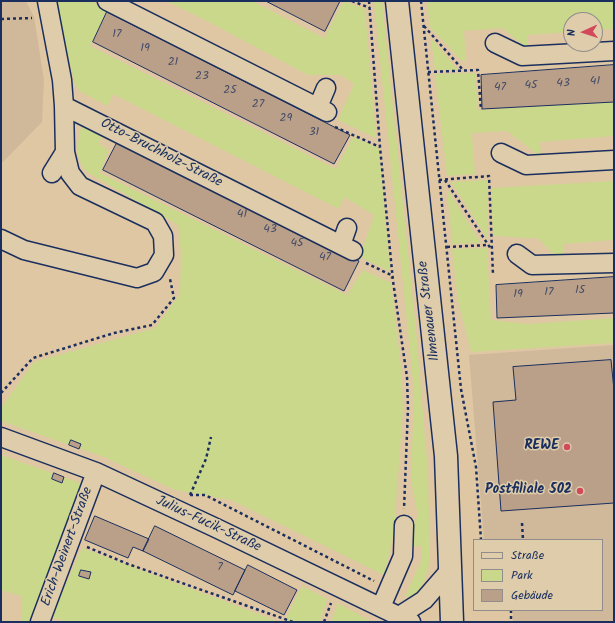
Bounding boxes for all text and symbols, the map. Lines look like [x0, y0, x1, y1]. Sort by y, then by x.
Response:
north arrow [563, 12, 603, 52]
house number: 17 [112, 28, 122, 42]
text: N [563, 29, 581, 37]
house number: 19 [140, 42, 150, 56]
house number: 21 [168, 56, 178, 70]
house number: 23 [195, 70, 209, 84]
house number: 41 [590, 75, 600, 89]
house number: 43 [556, 77, 570, 91]
house number: 45 [524, 79, 538, 93]
house number: 47 [494, 81, 506, 95]
house number: 25 [223, 84, 237, 98]
house number: 27 [252, 98, 264, 112]
house number: 29 [280, 112, 292, 126]
street label: Otto-Bruchholz-Straße [97, 116, 225, 192]
house number: 31 [309, 126, 319, 140]
house number: 41 [237, 208, 247, 222]
house number: 43 [263, 223, 277, 237]
house number: 45 [290, 237, 304, 251]
house number: 47 [319, 251, 331, 265]
street label: Ilmenauer Straße [416, 260, 444, 362]
house number: 15 [575, 284, 585, 298]
house number: 17 [544, 286, 554, 300]
house number: 19 [513, 288, 523, 302]
place label: REWE [524, 439, 559, 455]
marker: REWE [562, 442, 572, 452]
place label: Postfiliale 502 [485, 483, 572, 499]
street label: Erich-Weinert-Straße [39, 485, 97, 609]
marker: Postfiliale 502 [575, 486, 585, 496]
street label: Julius-Fucik-Straße [153, 493, 263, 557]
legend [473, 539, 603, 611]
text: Straße [511, 546, 544, 565]
house number: 7 [217, 561, 223, 575]
text: Park [511, 566, 533, 585]
text: Gebäude [511, 586, 553, 605]

